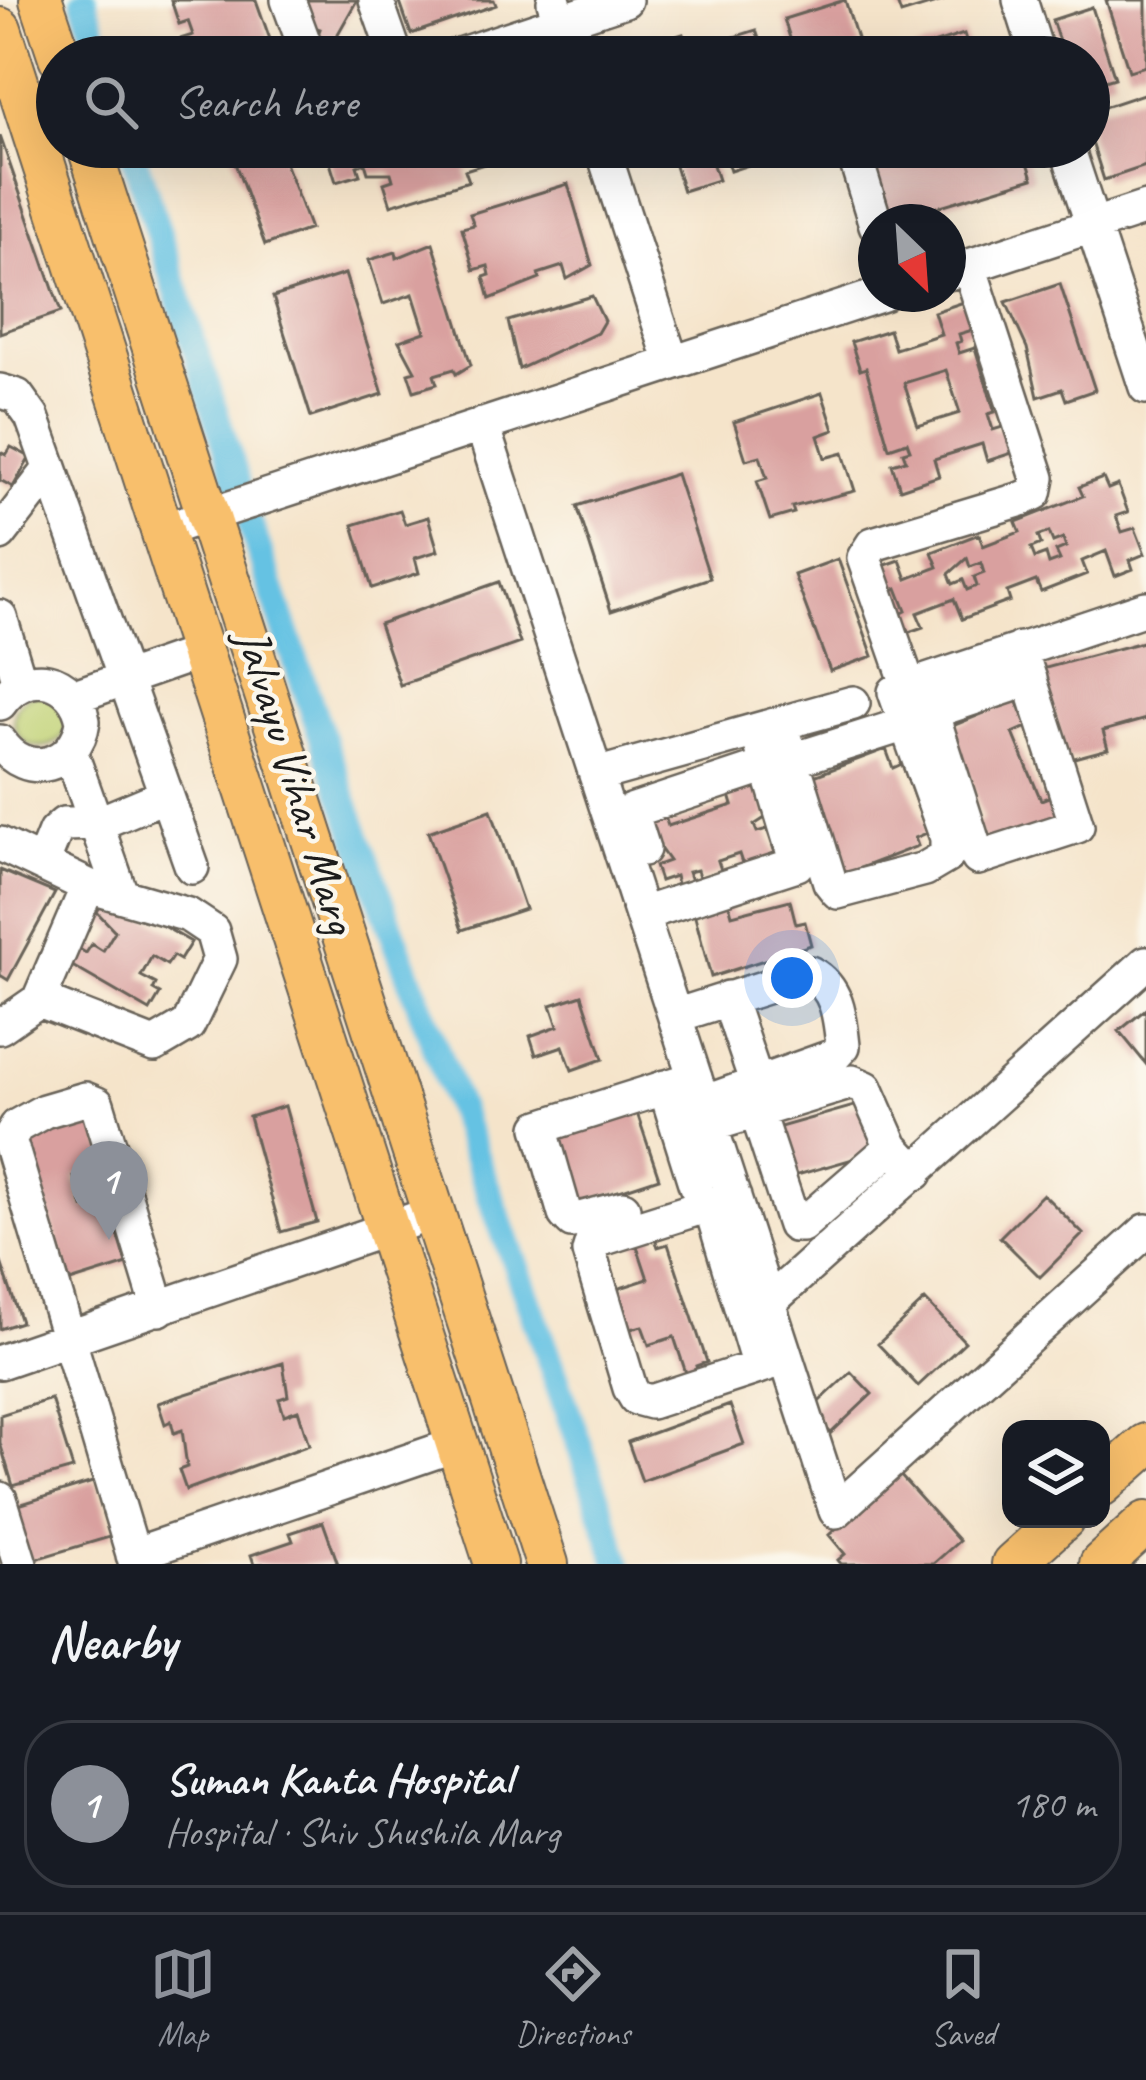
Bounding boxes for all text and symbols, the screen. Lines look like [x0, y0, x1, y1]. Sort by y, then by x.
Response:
search box [36, 36, 1110, 168]
icon: search [78, 69, 144, 135]
text: Search here [174, 74, 357, 131]
north arrow [858, 204, 966, 312]
street label: Jalvayu Vihar Marg [222, 619, 372, 943]
your location [762, 948, 822, 1008]
pin: 1 [70, 1141, 148, 1240]
map controls [1002, 1420, 1110, 1528]
button: layers [1002, 1420, 1110, 1528]
text: Nearby [48, 1610, 176, 1674]
text: Suman Kanta Hospital [165, 1751, 512, 1808]
text: 1 [81, 1780, 99, 1829]
text: 180 m [1011, 1780, 1095, 1829]
text: Hospital · Shiv Shushila Marg [165, 1808, 559, 1857]
tab: Map [150, 1941, 216, 2055]
tab: Directions [516, 1941, 630, 2055]
tab: Saved [930, 1941, 996, 2055]

